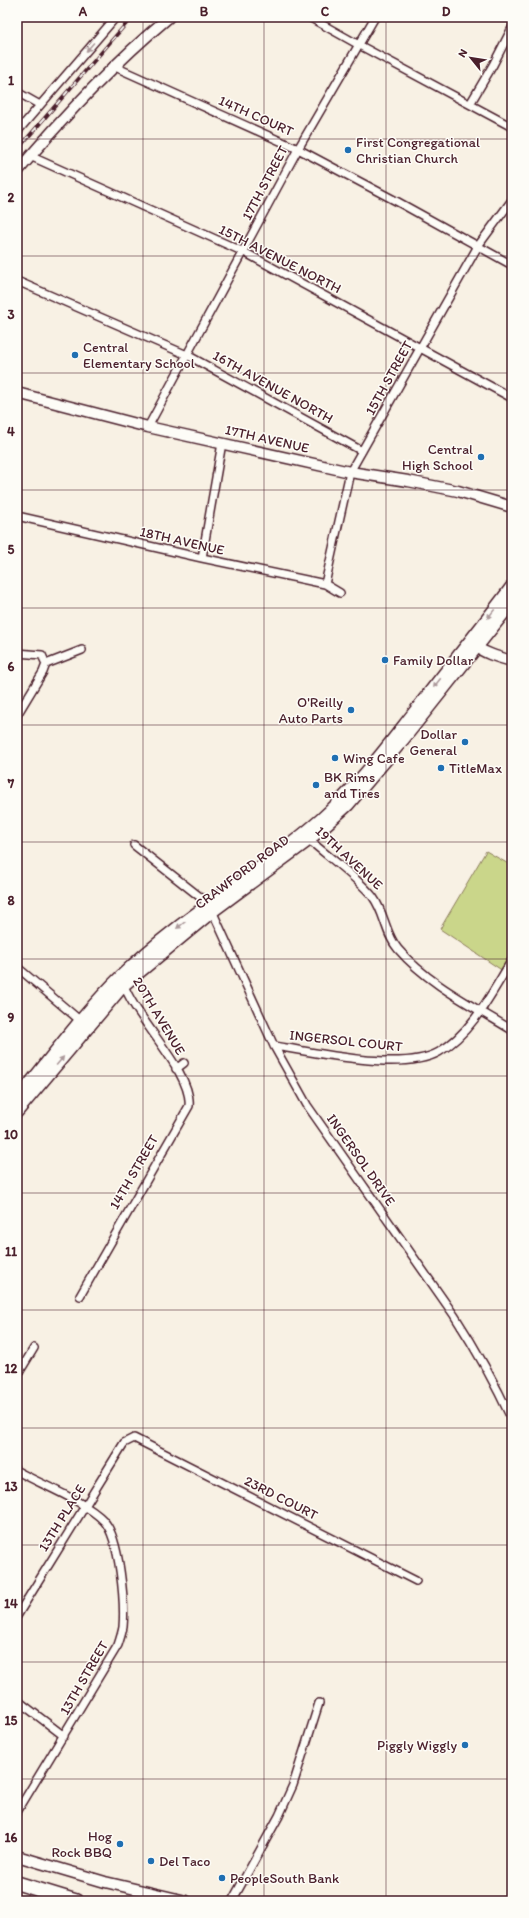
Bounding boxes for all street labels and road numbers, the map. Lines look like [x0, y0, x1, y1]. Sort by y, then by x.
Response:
street label: 14TH COURT [216, 92, 296, 140]
street label: 17TH STREET [238, 143, 292, 223]
street label: 15TH AVENUE NORTH [216, 221, 344, 297]
street label: 15TH STREET [362, 338, 416, 418]
street label: 16TH AVENUE NORTH [210, 347, 336, 427]
street label: 17TH AVENUE [223, 421, 311, 457]
street label: 18TH AVENUE [138, 523, 226, 559]
street label: 19TH AVENUE [312, 822, 386, 894]
street label: CRAWFORD ROAD [192, 831, 292, 913]
street label: 20TH AVENUE [129, 974, 189, 1058]
street label: INGERSOL COURT [289, 1027, 404, 1055]
street label: INGERSOL DRIVE [323, 1111, 399, 1209]
street label: 14TH STREET [106, 1132, 162, 1212]
street label: 23RD COURT [241, 1472, 321, 1524]
street label: 13TH PLACE [35, 1481, 89, 1555]
street label: 13TH STREET [56, 1638, 112, 1718]

